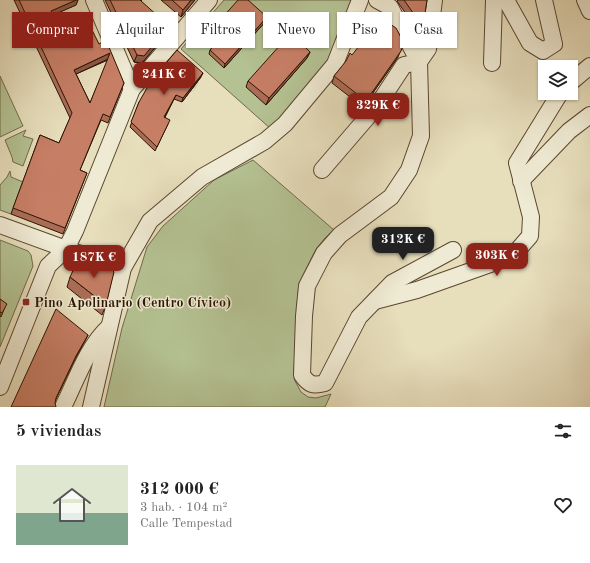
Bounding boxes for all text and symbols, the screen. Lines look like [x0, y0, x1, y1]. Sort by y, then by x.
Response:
chip: Comprar [12, 12, 93, 48]
chip: Alquilar [101, 12, 178, 48]
chip: Filtros [186, 12, 255, 48]
chip: Nuevo [263, 12, 329, 48]
chip: Piso [337, 12, 392, 48]
chip: Casa [400, 12, 457, 48]
map controls [538, 60, 578, 100]
button: layers [538, 60, 578, 100]
pin: 241K € [131, 62, 197, 96]
text: 241K € [142, 68, 186, 81]
pin: 329K € [345, 93, 411, 127]
text: 329K € [356, 99, 400, 112]
pin: 312K € [370, 227, 436, 261]
text: 312K € [381, 233, 425, 246]
pin: 303K € [464, 243, 530, 277]
pin: 187K € [61, 245, 127, 279]
text: 303K € [475, 249, 519, 262]
text: 187K € [72, 251, 116, 264]
place label: Pino Apolinario (Centro Cívico) [34, 296, 231, 310]
marker: Pino Apolinario (Centro Cívico) [21, 297, 31, 307]
icon: filters [552, 420, 574, 442]
text: 5 viviendas [16, 423, 101, 440]
icon: home [48, 481, 96, 529]
text: 312 000 € [140, 481, 219, 498]
icon: heart [552, 494, 574, 516]
text: 3 hab. · 104 m² [140, 501, 227, 514]
text: Calle Tempestad [140, 517, 233, 530]

